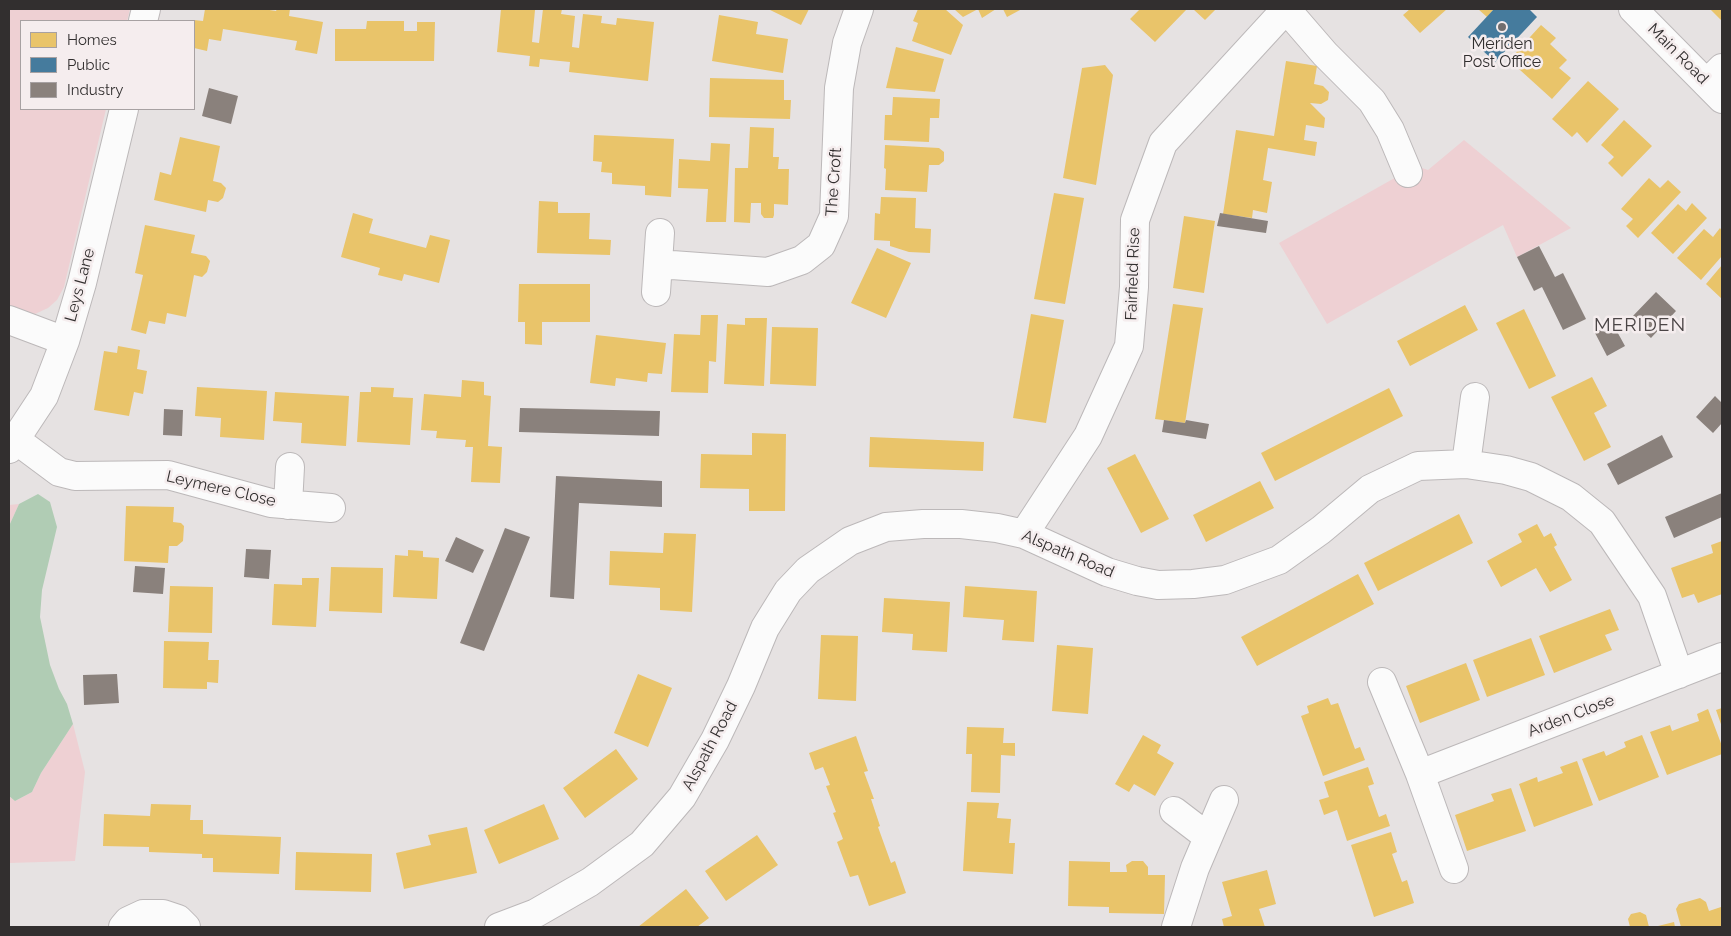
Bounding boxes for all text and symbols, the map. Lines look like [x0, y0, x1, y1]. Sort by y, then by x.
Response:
legend [20, 20, 195, 110]
street label: Main Road [1644, 20, 1712, 88]
marker: Meriden Post Office [1496, 21, 1508, 33]
text: Homes [67, 31, 117, 49]
place label: Meriden Post Office [1463, 34, 1541, 72]
text: Public [67, 56, 110, 74]
text: Industry [67, 81, 123, 99]
street label: The Croft [822, 147, 846, 217]
street label: Fairfield Rise [1122, 227, 1144, 321]
street label: Leys Lane [61, 246, 99, 324]
district label: MERIDEN [1593, 314, 1687, 336]
street label: Leymere Close [164, 467, 278, 511]
street label: Alspath Road [1019, 526, 1117, 582]
street label: Arden Close [1525, 691, 1617, 741]
street label: Alspath Road [678, 698, 742, 794]

